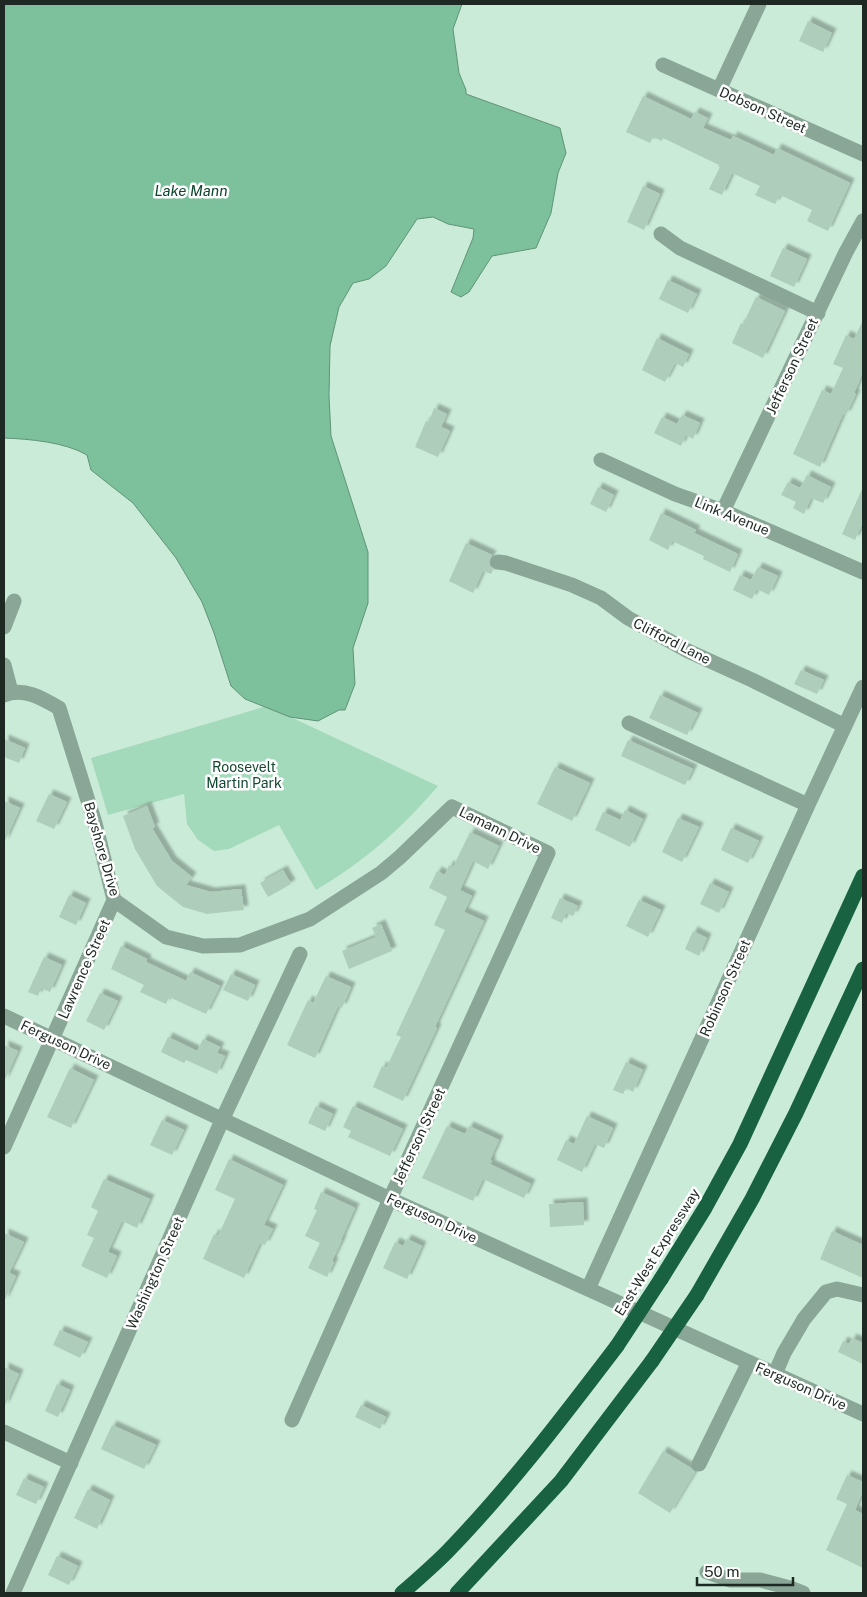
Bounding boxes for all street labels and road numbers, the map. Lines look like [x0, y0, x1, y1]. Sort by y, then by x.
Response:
street label: Dobson Street [717, 84, 809, 136]
street label: Jefferson Street [763, 315, 821, 417]
street label: Link Avenue [692, 494, 772, 538]
street label: Clifford Lane [631, 615, 713, 667]
street label: Bayshore Drive [81, 800, 123, 898]
street label: Lamann Drive [457, 803, 543, 857]
street label: Lawrence Street [55, 917, 113, 1021]
street label: Robinson Street [696, 937, 754, 1039]
street label: Ferguson Drive [18, 1017, 114, 1073]
street label: Jefferson Street [390, 1085, 448, 1187]
street label: East-West Expressway [611, 1185, 703, 1318]
street label: Ferguson Drive [384, 1190, 480, 1246]
street label: Washington Street [123, 1214, 187, 1332]
street label: Ferguson Drive [753, 1359, 849, 1413]

